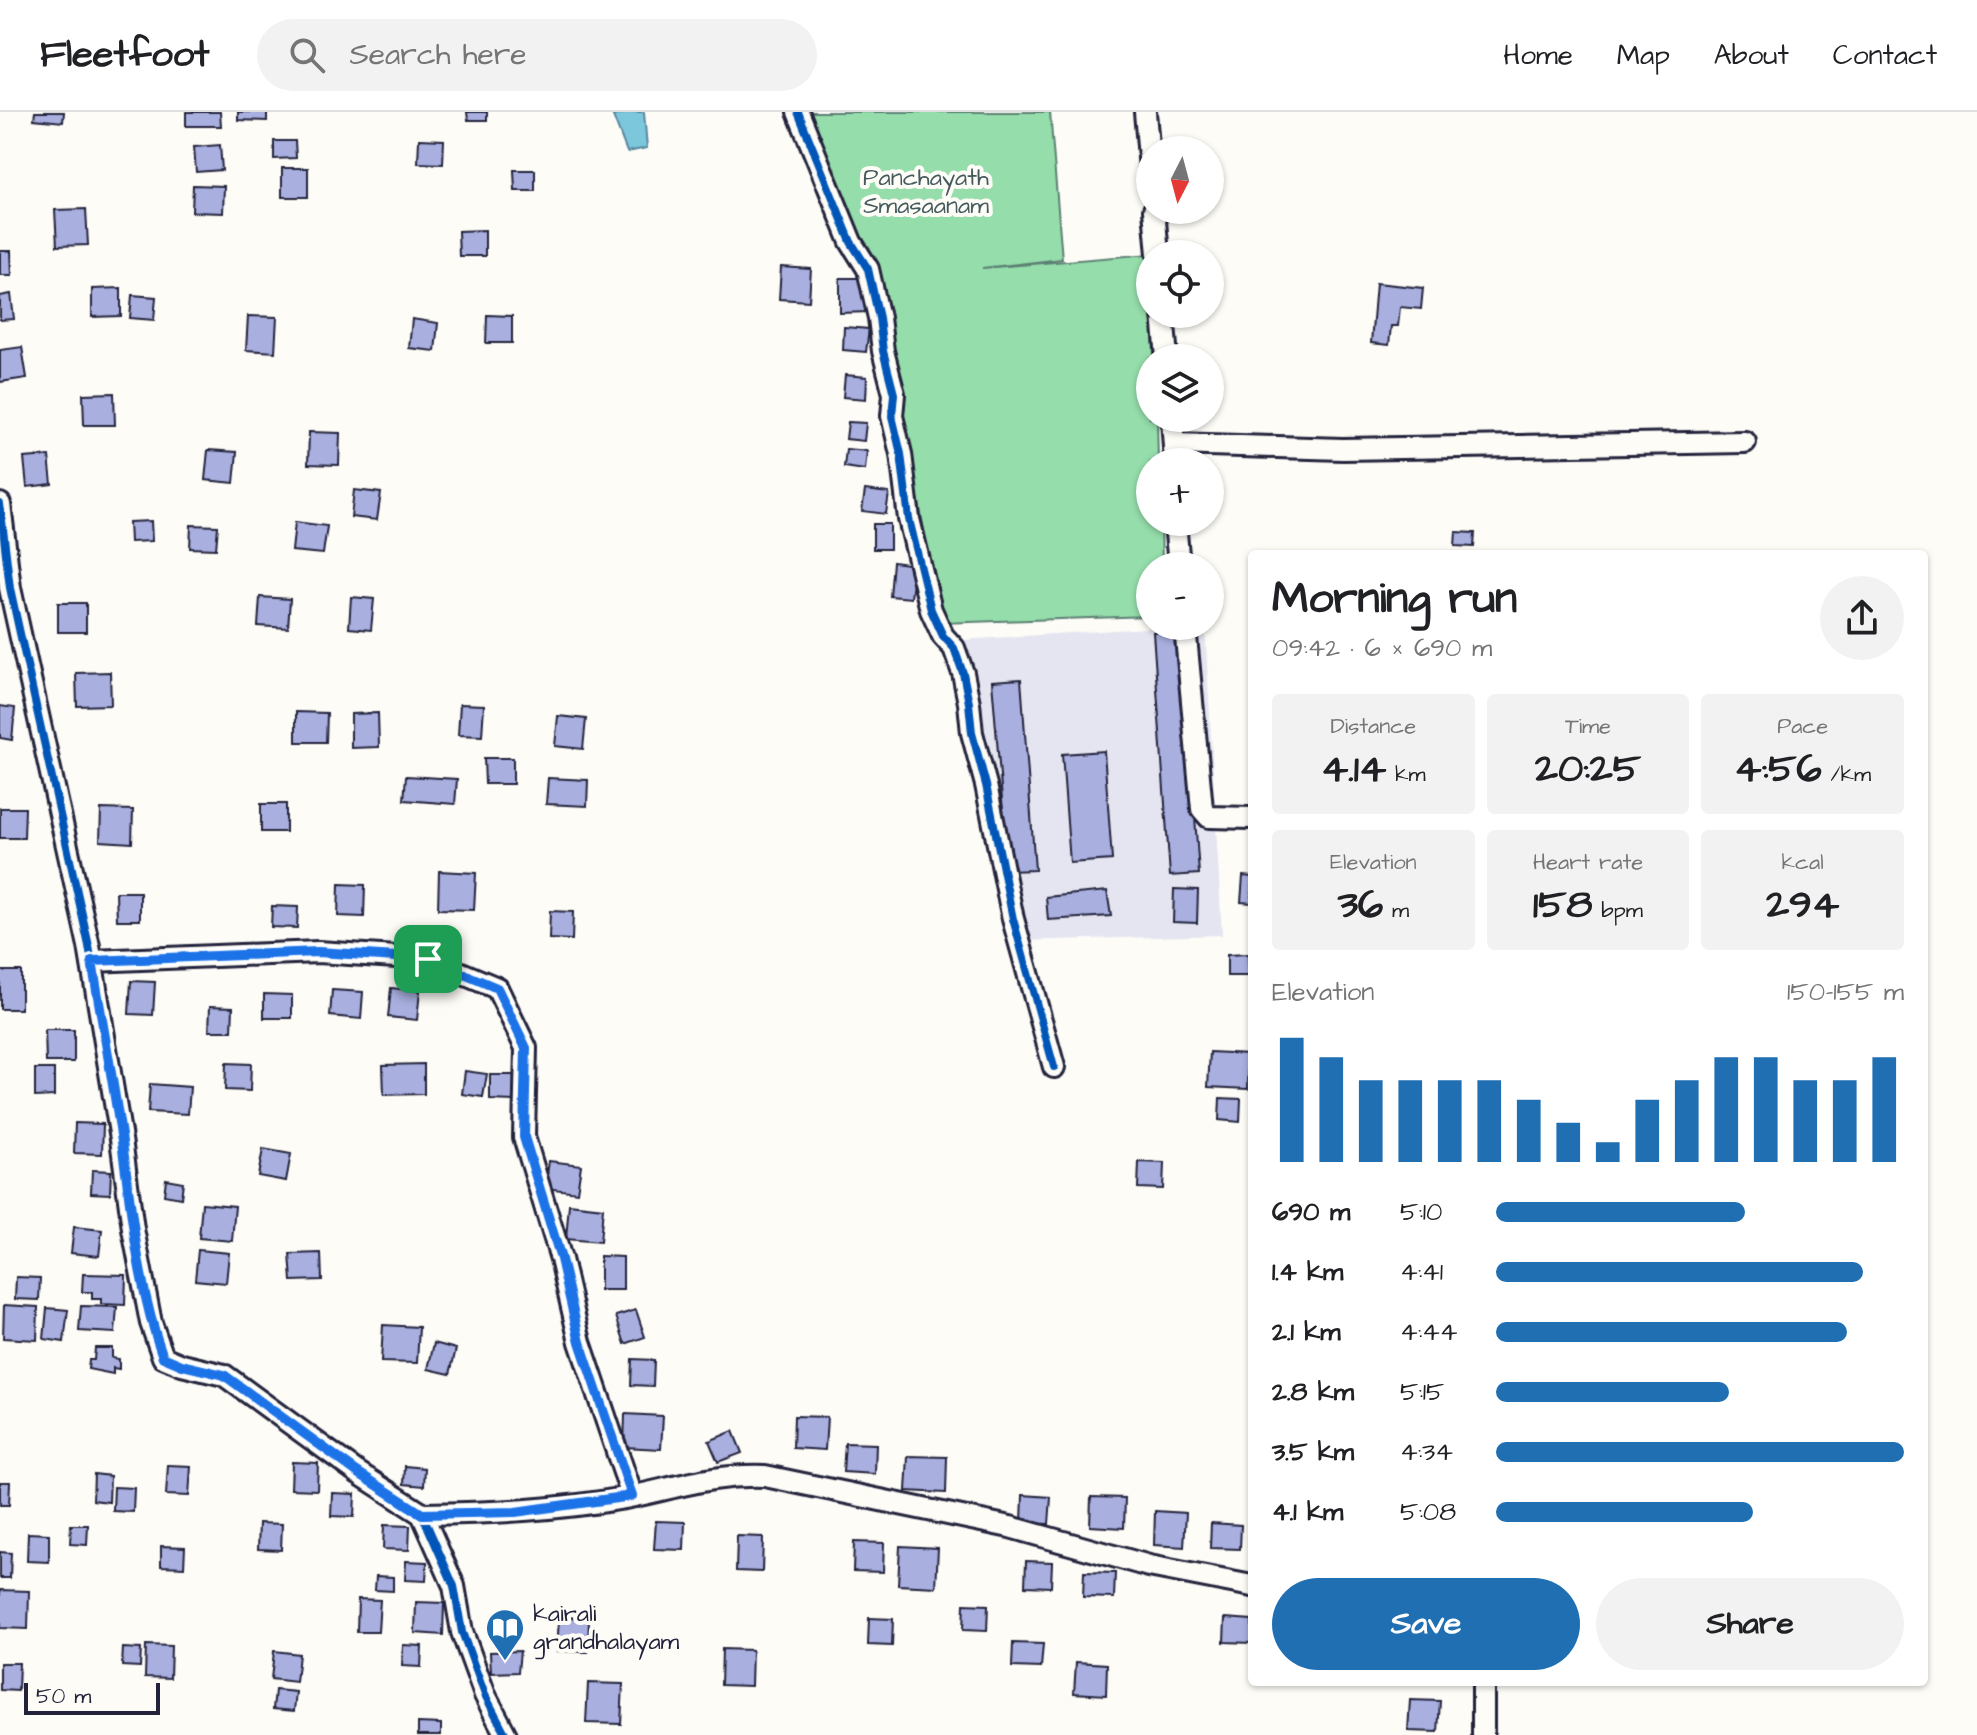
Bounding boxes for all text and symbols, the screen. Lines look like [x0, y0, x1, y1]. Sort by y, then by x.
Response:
search box [257, 19, 817, 91]
text: Fleetfoot [40, 29, 209, 81]
icon: search [285, 33, 329, 77]
text: Search here [349, 34, 527, 76]
text: Home [1503, 36, 1573, 75]
text: Map [1617, 36, 1670, 75]
text: About [1714, 36, 1789, 75]
text: Contact [1833, 36, 1937, 75]
north arrow [1136, 136, 1224, 224]
map controls [1136, 136, 1224, 640]
park label: Panchayath Smasaanam [863, 161, 989, 223]
button: locate [1136, 240, 1224, 328]
button: layers [1136, 344, 1224, 432]
button: + [1136, 448, 1224, 536]
button: − [1136, 552, 1224, 640]
text: Morning run [1272, 569, 1517, 630]
button: share [1820, 576, 1904, 660]
text: 09:42 · 6 × 690 m [1272, 630, 1492, 666]
text: Distance [1331, 711, 1416, 742]
text: Time [1565, 711, 1611, 742]
text: Pace [1777, 711, 1828, 742]
text: 4.14 [1321, 742, 1386, 797]
text: 20:25 [1535, 742, 1641, 797]
text: 4:56 [1734, 742, 1822, 797]
text: km [1386, 759, 1426, 790]
text: /km [1822, 759, 1871, 790]
text: Elevation [1330, 847, 1417, 878]
text: Heart rate [1533, 847, 1643, 878]
text: kcal [1782, 847, 1824, 878]
text: 36 [1338, 878, 1383, 933]
text: 158 [1533, 878, 1592, 933]
text: 294 [1766, 878, 1839, 933]
text: m [1383, 895, 1409, 926]
text: bpm [1592, 895, 1643, 926]
pin [394, 925, 462, 993]
icon: arrive [406, 937, 450, 981]
text: Elevation [1272, 974, 1374, 1010]
text: 150–155 m [1787, 974, 1904, 1010]
text: 690 m [1272, 1194, 1350, 1230]
text: 5:10 [1400, 1194, 1442, 1230]
text: 1.4 km [1272, 1254, 1343, 1290]
text: 4:41 [1400, 1254, 1443, 1290]
text: 2.1 km [1272, 1314, 1340, 1350]
text: 4:44 [1400, 1314, 1457, 1350]
text: 2.8 km [1272, 1374, 1354, 1410]
text: 5:15 [1400, 1374, 1444, 1410]
text: 3.5 km [1272, 1434, 1354, 1470]
text: 4:34 [1400, 1434, 1453, 1470]
text: 4.1 km [1272, 1494, 1343, 1530]
text: 5:08 [1400, 1494, 1456, 1530]
button: Save [1272, 1578, 1580, 1670]
button: Share [1596, 1578, 1904, 1670]
place label: kairali grandhalayam [533, 1597, 680, 1660]
library icon: kairali grandhalayam [484, 1607, 526, 1662]
scale bar [24, 1679, 160, 1715]
text: 50 m [36, 1681, 91, 1712]

